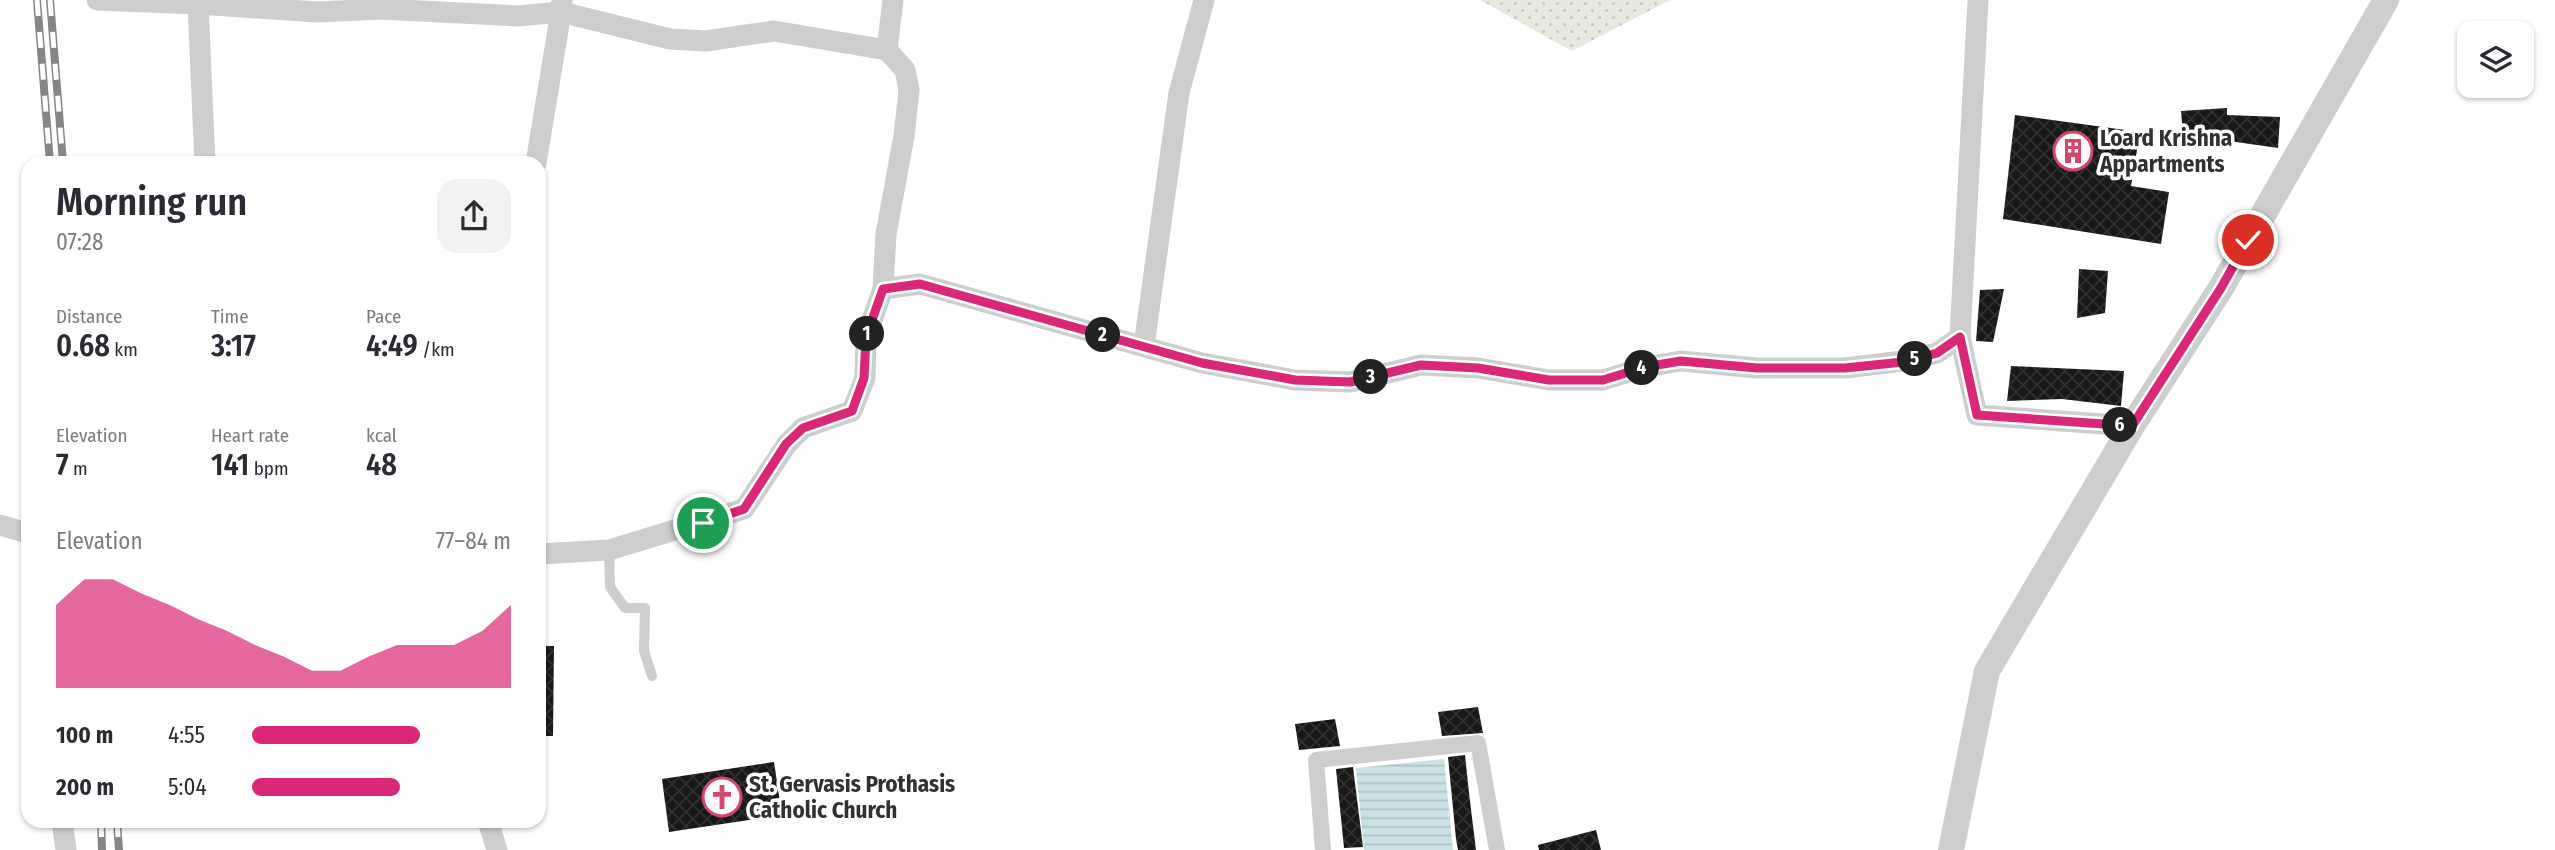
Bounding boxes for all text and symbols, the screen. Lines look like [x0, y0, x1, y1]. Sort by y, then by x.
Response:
map controls [2457, 21, 2534, 98]
button: layers [2457, 21, 2534, 98]
place label: Loard Krishna Appartments [2099, 124, 2232, 178]
building icon: Loard Krishna Appartments [2052, 130, 2094, 172]
text: Morning run [56, 179, 247, 225]
button: share [437, 179, 511, 253]
pin [2218, 210, 2278, 270]
icon: check [2229, 221, 2267, 259]
text: 07:28 [56, 228, 103, 256]
text: Distance [56, 305, 123, 328]
text: Time [211, 305, 249, 328]
text: Pace [366, 305, 401, 328]
pin: 1 [850, 316, 884, 352]
pin: 2 [1086, 318, 1120, 352]
text: 1 [862, 322, 871, 345]
text: 2 [1098, 323, 1107, 346]
text: 0.68 [56, 328, 110, 364]
text: 3:17 [211, 328, 256, 364]
text: 4:49 [366, 328, 418, 364]
text: km [110, 338, 138, 361]
text: /km [418, 338, 455, 361]
pin: 5 [1898, 342, 1932, 376]
text: 5 [1910, 347, 1919, 370]
pin: 4 [1624, 350, 1660, 386]
text: 4 [1637, 356, 1646, 379]
pin: 3 [1354, 360, 1388, 394]
text: 3 [1366, 365, 1375, 388]
pin: 6 [2102, 408, 2138, 442]
text: 6 [2115, 413, 2124, 436]
text: Elevation [56, 424, 128, 447]
text: Heart rate [211, 424, 289, 447]
text: kcal [366, 424, 397, 447]
text: 7 [56, 447, 69, 483]
text: 141 [211, 447, 249, 483]
text: 48 [366, 447, 397, 483]
text: m [69, 457, 88, 480]
text: bpm [249, 457, 289, 480]
pin [673, 493, 733, 553]
icon: arrive [684, 504, 722, 542]
text: Elevation [56, 527, 143, 555]
text: 77–84 m [436, 527, 511, 555]
text: 100 m [56, 721, 113, 749]
text: 4:55 [168, 721, 205, 749]
place label: St. Gervasis Prothasis Catholic Church [749, 770, 955, 824]
text: 200 m [56, 773, 114, 801]
text: 5:04 [168, 773, 207, 801]
church icon: St. Gervasis Prothasis Catholic Church [701, 776, 743, 818]

